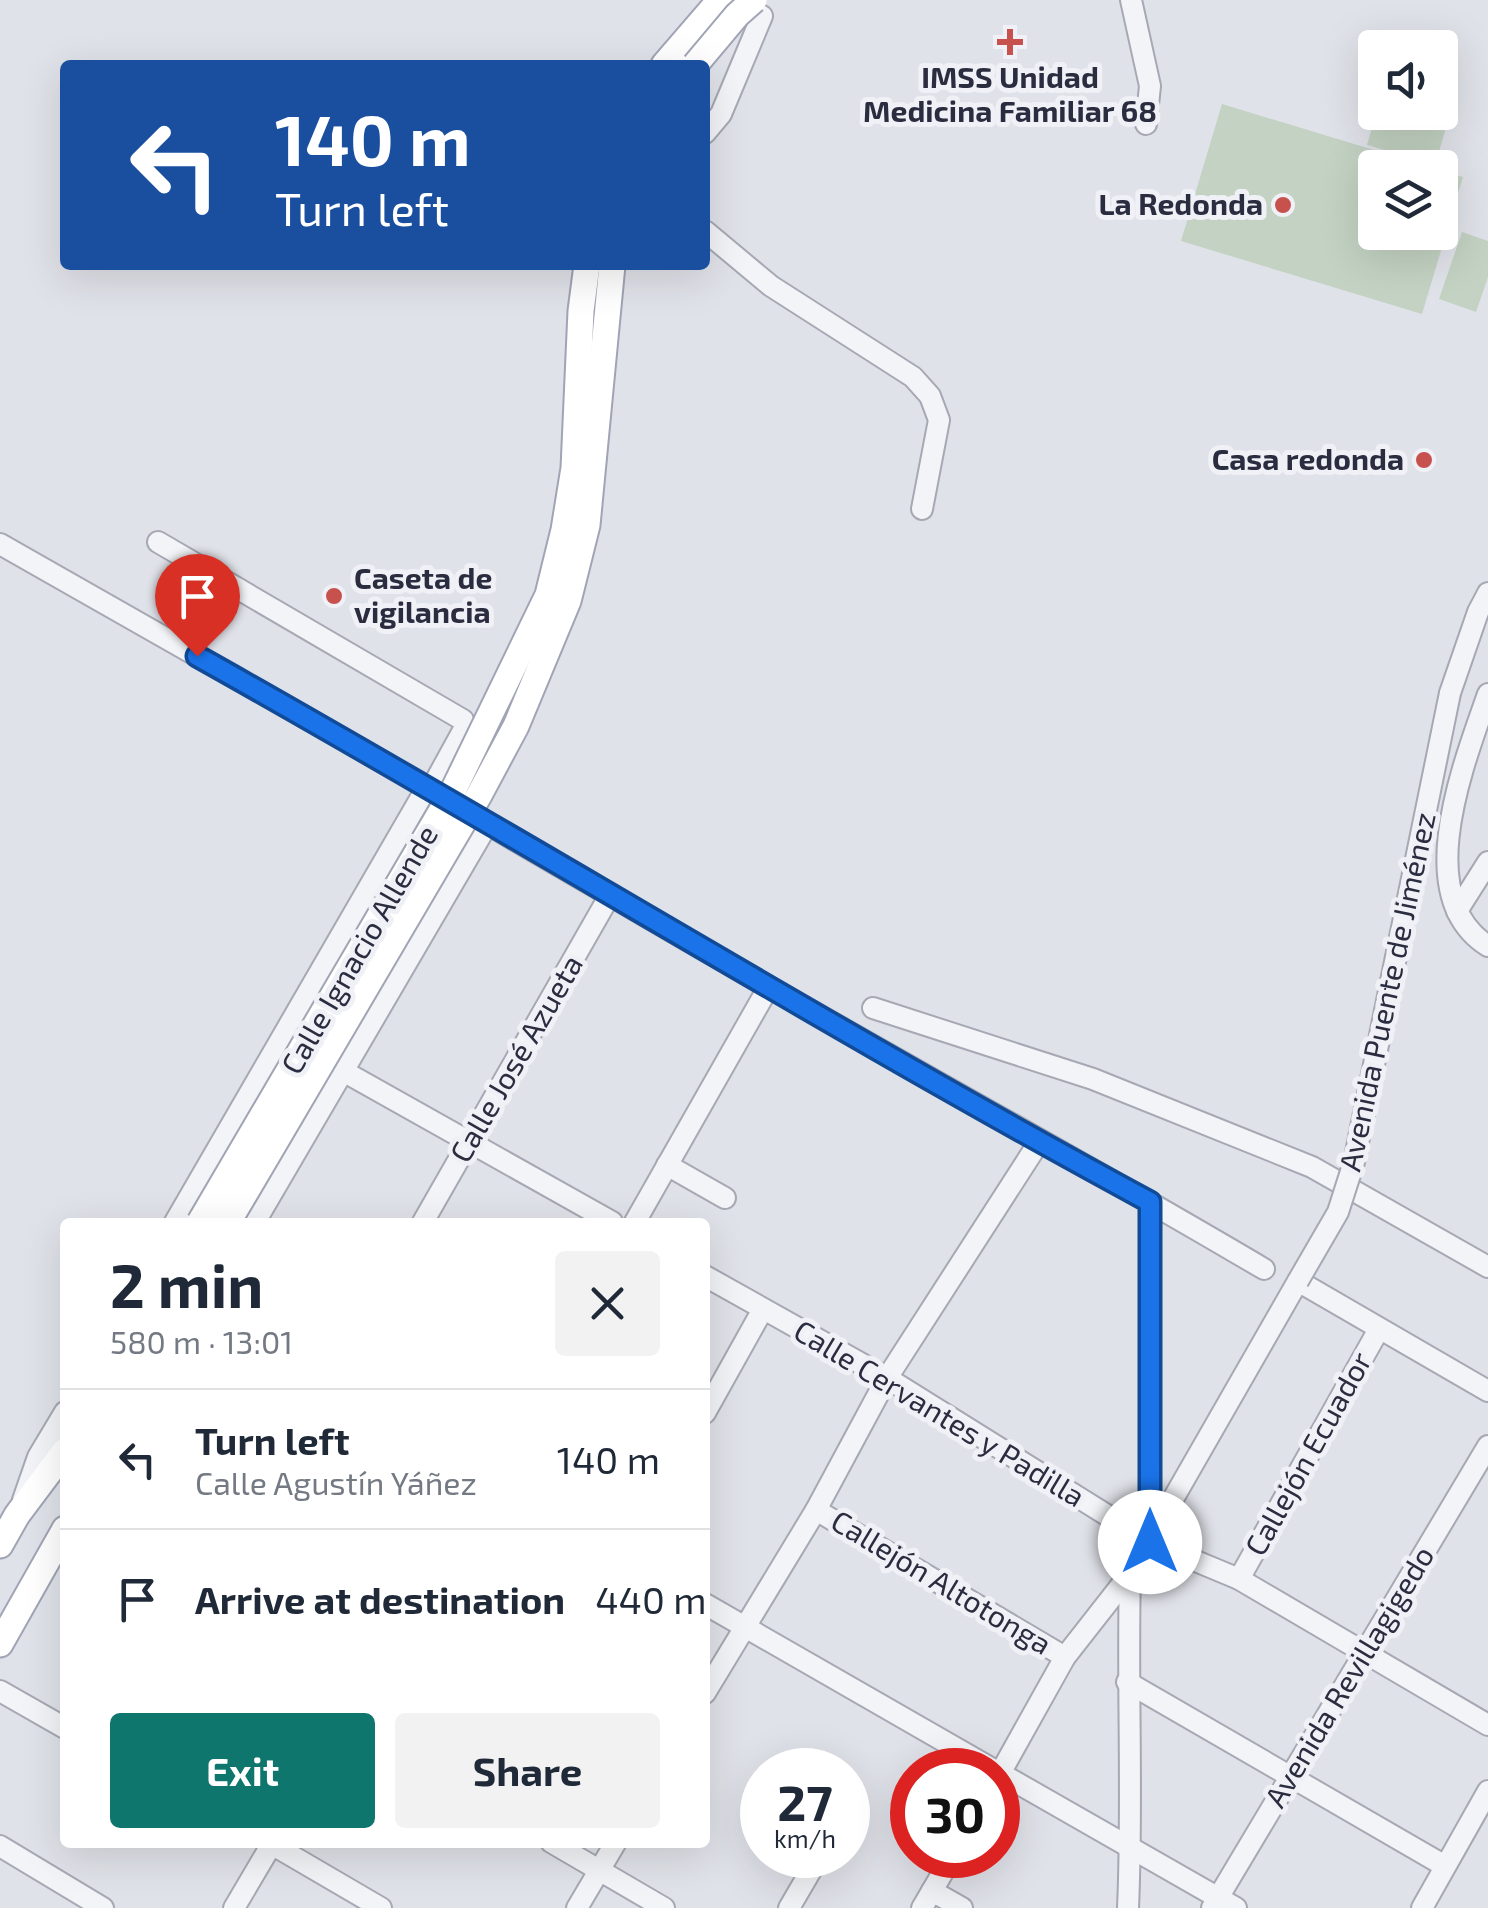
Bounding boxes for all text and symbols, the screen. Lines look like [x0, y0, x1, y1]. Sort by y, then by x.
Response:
marker: IMSS Unidad Medicina Familiar 68 [997, 29, 1023, 55]
map controls [1358, 30, 1458, 250]
button: sound [1358, 30, 1458, 130]
place label: IMSS Unidad Medicina Familiar 68 [863, 58, 1157, 128]
text: 140 m [275, 96, 471, 180]
icon: left [110, 100, 240, 230]
button: layers [1358, 150, 1458, 250]
text: Turn left [275, 181, 449, 235]
place label: La Redonda [1099, 185, 1263, 221]
marker: La Redonda [1272, 194, 1294, 216]
place label: Casa redonda [1212, 440, 1404, 476]
marker: Casa redonda [1413, 449, 1435, 471]
pin [155, 554, 240, 657]
place label: Caseta de vigilancia [354, 559, 492, 629]
icon: arrive [170, 569, 225, 624]
marker: Caseta de vigilancia [323, 585, 345, 607]
street label: Avenida Puente de Jiménez [1330, 809, 1442, 1174]
street label: Calle Ignacio Allende [272, 818, 444, 1080]
street label: Calle José Azueta [441, 948, 589, 1168]
text: 2 min [110, 1248, 263, 1320]
button: close [555, 1251, 660, 1356]
street label: Calle Cervantes y Padilla [788, 1311, 1092, 1513]
text: 580 m · 13:01 [110, 1322, 293, 1360]
street label: Callejón Ecuador [1236, 1345, 1378, 1561]
text: Turn left [195, 1417, 350, 1463]
icon: left [110, 1432, 165, 1487]
text: 140 m [557, 1436, 660, 1482]
text: Calle Agustín Yáñez [195, 1463, 477, 1501]
position arrow [1098, 1490, 1202, 1594]
street label: Callejón Altotonga [826, 1501, 1059, 1661]
street label: Avenida Revillagigedo [1256, 1539, 1441, 1813]
icon: arrive [110, 1572, 165, 1627]
text: Arrive at destination [195, 1576, 565, 1622]
text: 440 m [595, 1576, 707, 1622]
button: Exit [110, 1713, 375, 1828]
button: Share [395, 1713, 660, 1828]
speed limit sign: 30 [890, 1748, 1020, 1878]
text: 27 [777, 1771, 833, 1831]
text: km/h [774, 1823, 836, 1853]

